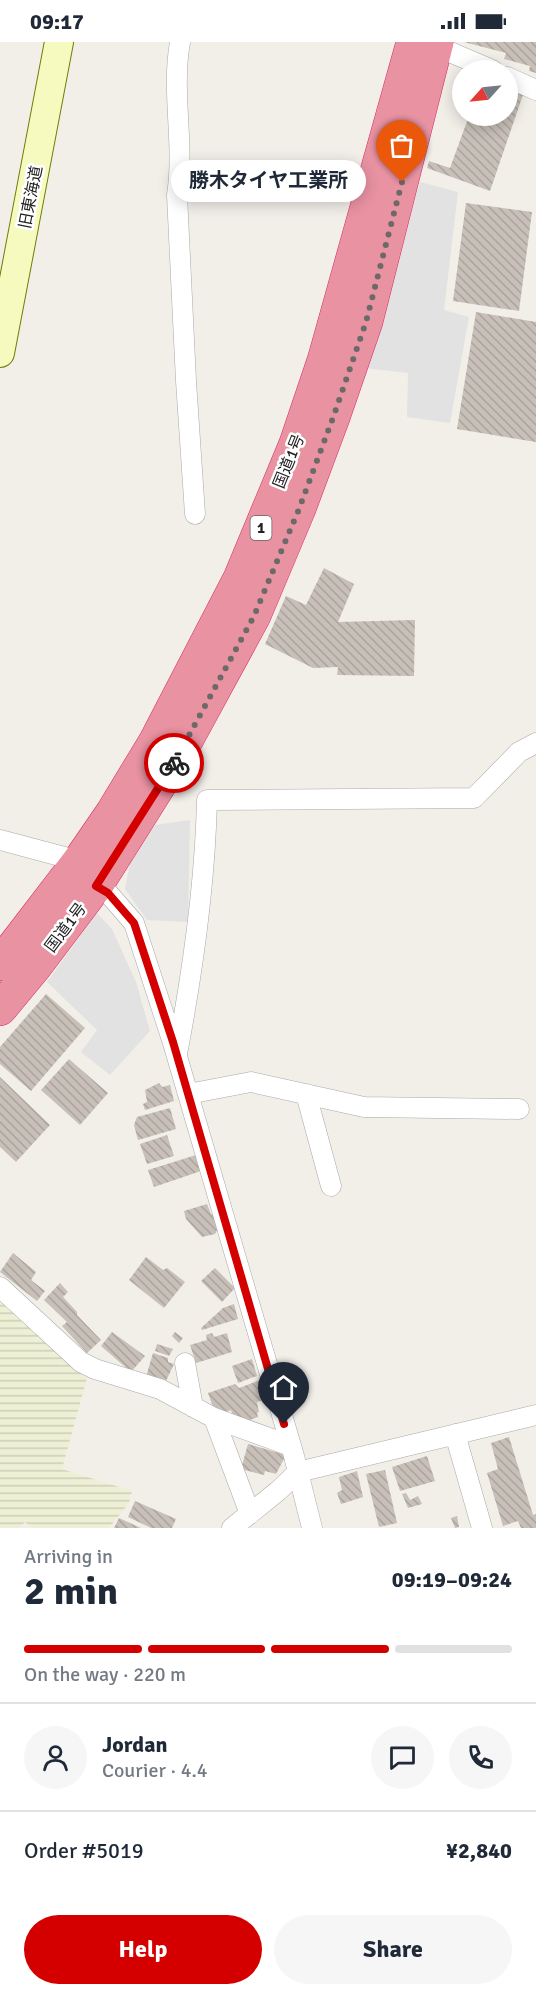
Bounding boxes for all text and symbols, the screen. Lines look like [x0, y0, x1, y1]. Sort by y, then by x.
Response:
text: 09:17 [30, 8, 84, 35]
north arrow [452, 60, 518, 126]
map controls [452, 60, 518, 126]
pin [376, 120, 427, 182]
icon: bag [385, 129, 418, 162]
callout: 勝木タイヤ工業所 [171, 161, 366, 203]
street label: 旧東海道 [15, 164, 47, 231]
text: 勝木タイヤ工業所 [189, 168, 348, 193]
street label: 国道1号 [269, 431, 309, 491]
road number: 1 [250, 516, 272, 540]
courier [144, 733, 204, 793]
icon: bike [158, 747, 191, 780]
street label: 国道1号 [41, 899, 91, 956]
pin [258, 1362, 309, 1424]
icon: home [267, 1371, 300, 1404]
text: Arriving in [24, 1544, 113, 1569]
text: 09:19–09:24 [392, 1566, 512, 1593]
text: 2 min [24, 1567, 118, 1615]
text: On the way · 220 m [24, 1662, 186, 1687]
button: person [24, 1726, 87, 1789]
button: chat [371, 1726, 434, 1789]
button: phone [449, 1726, 512, 1789]
text: Jordan [102, 1731, 168, 1758]
text: Courier · 4.4 [102, 1758, 208, 1783]
text: Order #5019 [24, 1837, 144, 1864]
text: ¥2,840 [446, 1837, 512, 1864]
button: Help [24, 1915, 262, 1984]
button: Share [274, 1915, 512, 1984]

